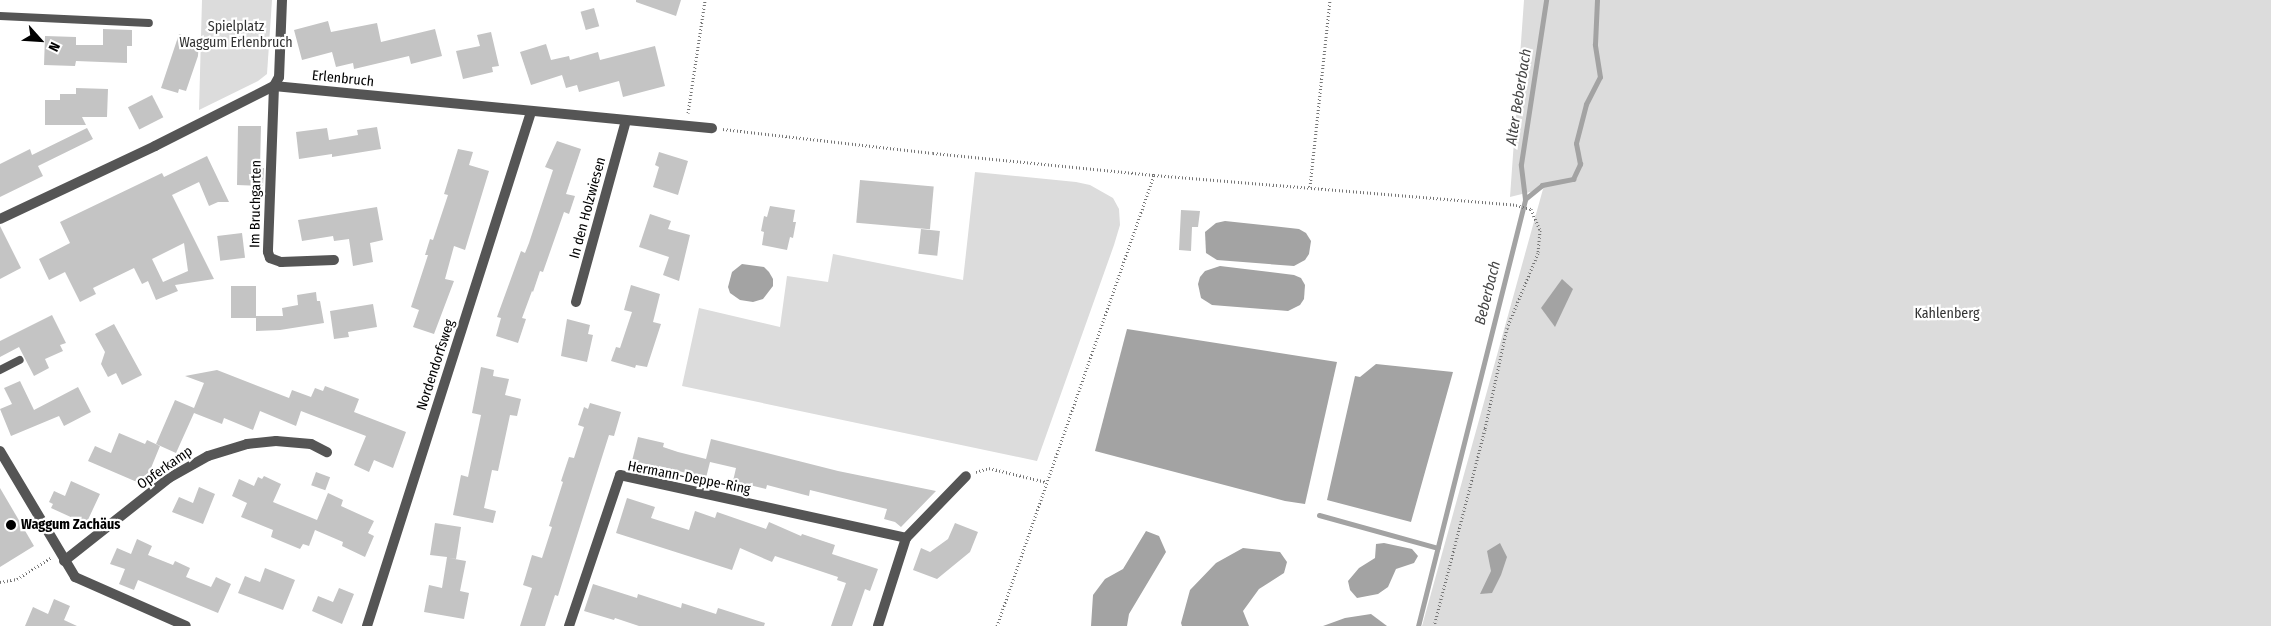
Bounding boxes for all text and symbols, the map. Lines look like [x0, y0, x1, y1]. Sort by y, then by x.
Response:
north arrow [15, 15, 65, 65]
park label: Spielplatz Waggum Erlenbruch [179, 19, 293, 52]
text: N [44, 39, 63, 54]
water label: Alter Beberbach [1502, 47, 1536, 147]
street label: Erlenbruch [311, 67, 375, 91]
street label: In den Holzwiesen [566, 155, 610, 261]
street label: Im Bruchgarten [247, 160, 265, 248]
water label: Beberbach [1471, 259, 1505, 327]
park label: Kahlenberg [1914, 306, 1980, 322]
street label: Nordendorfsweg [413, 317, 459, 413]
street label: Opferkamp [134, 443, 196, 493]
street label: Hermann-Deppe-Ring [626, 458, 752, 498]
place label: Waggum Zachäus [21, 517, 120, 533]
marker: Waggum Zachäus [5, 519, 17, 531]

